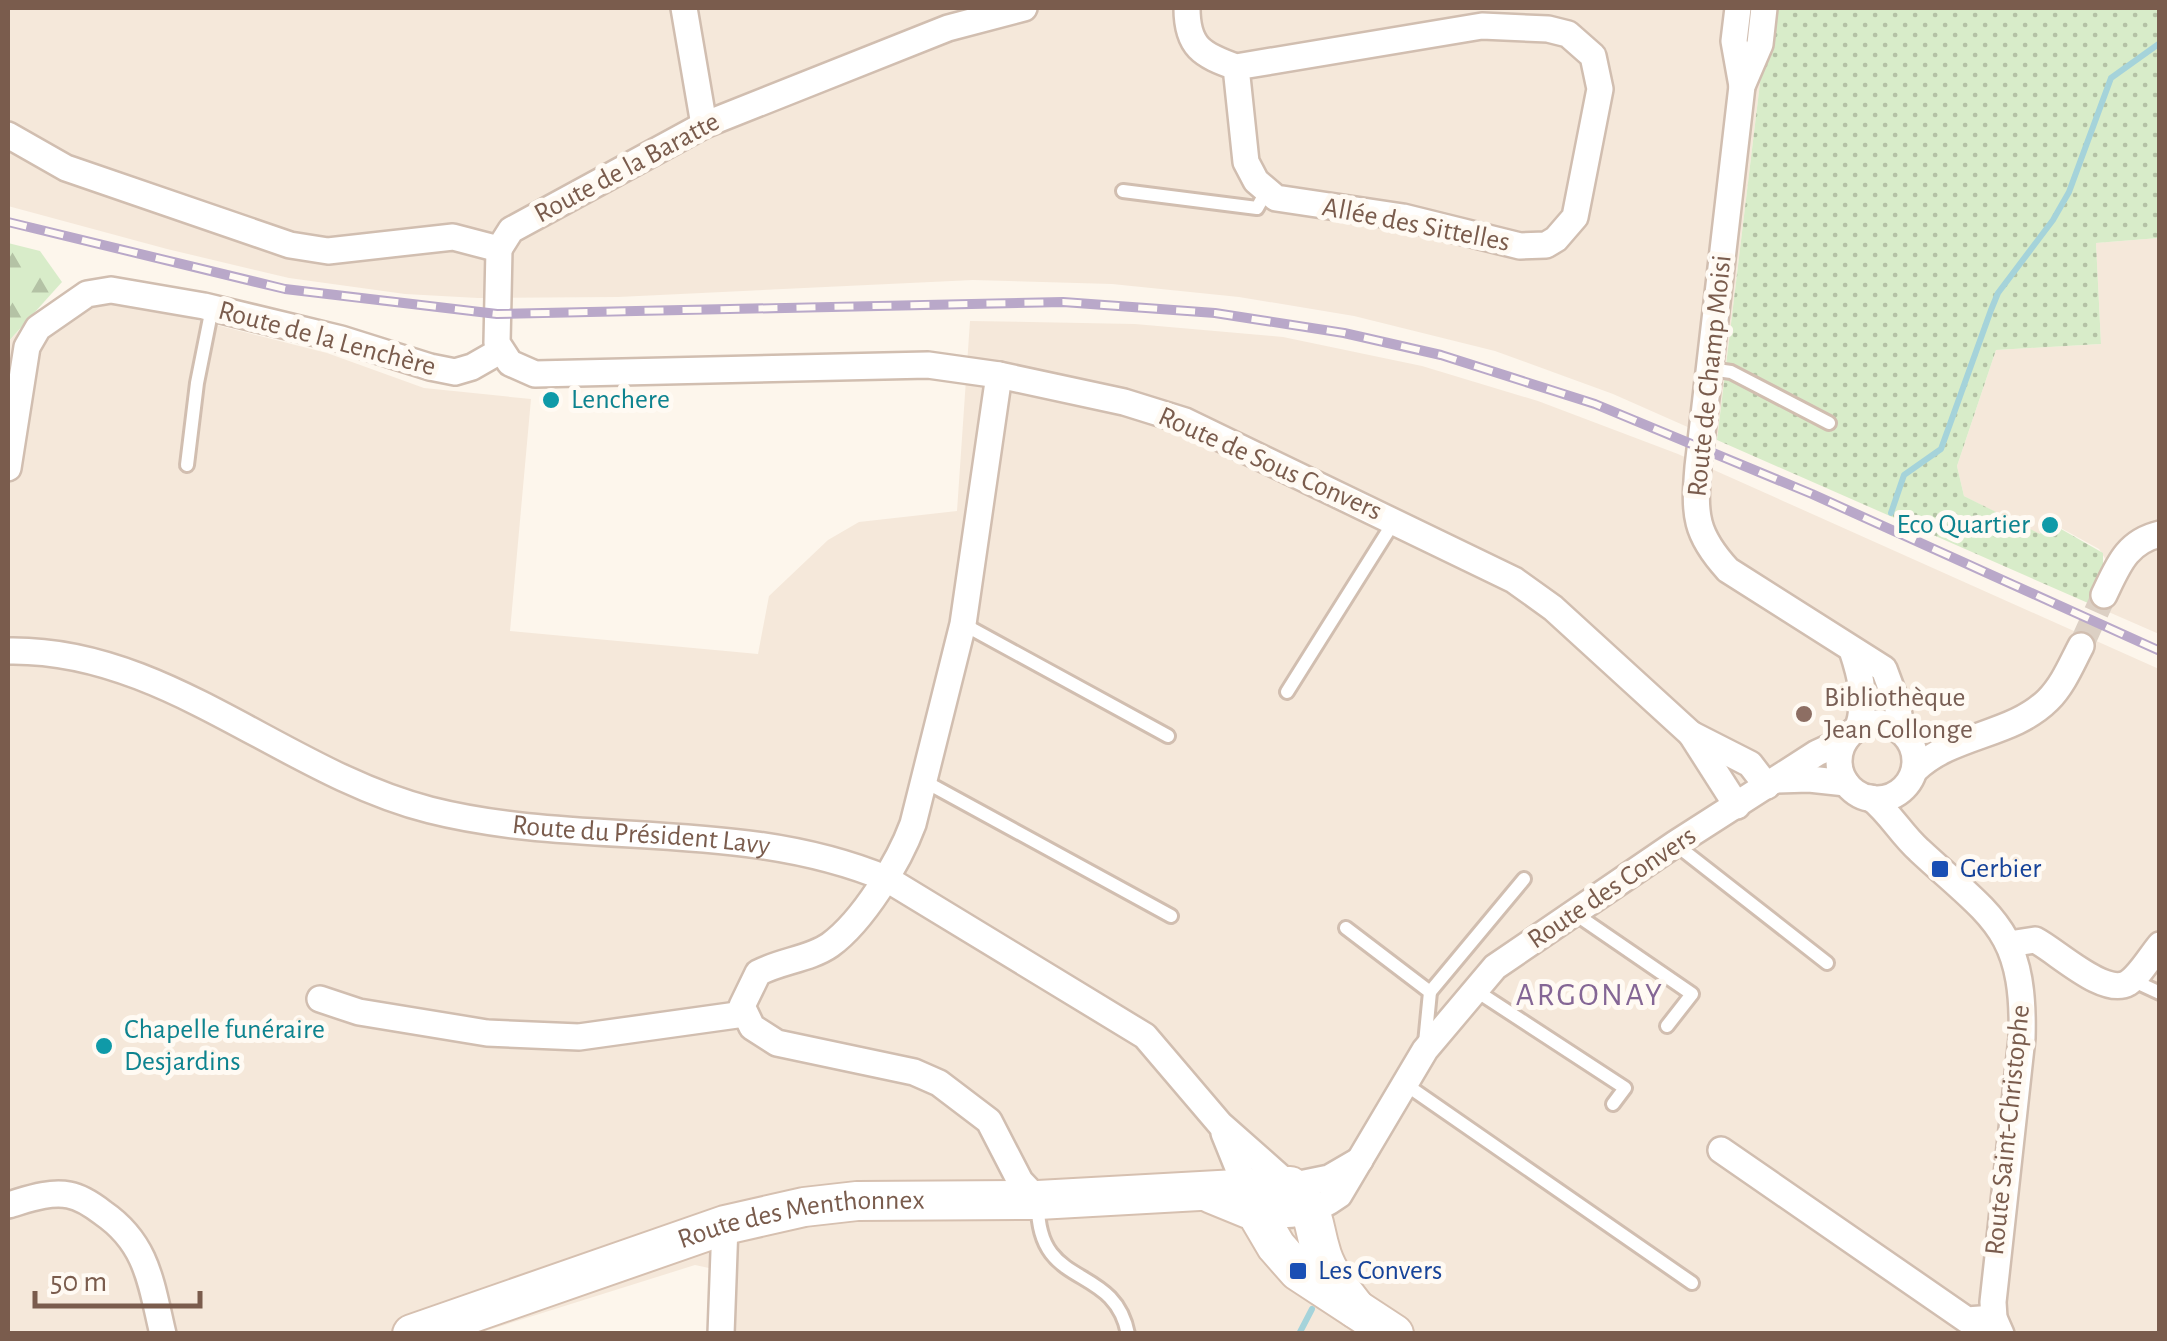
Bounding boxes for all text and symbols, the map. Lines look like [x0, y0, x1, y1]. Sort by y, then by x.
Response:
street label: Route de la Baratte [530, 108, 724, 228]
street label: Allée des Sittelles [1320, 193, 1512, 257]
street label: Route de Champ Moisi [1683, 254, 1737, 498]
street label: Route de la Lenchère [215, 296, 439, 382]
place label: Lenchere [571, 386, 670, 414]
marker: Lenchere [540, 389, 562, 411]
street label: Route de Sous Convers [1154, 402, 1386, 526]
place label: Eco Quartier [1897, 511, 2030, 539]
marker: Eco Quartier [2039, 514, 2061, 536]
place label: Bibliothèque Jean Collonge [1824, 684, 1973, 744]
marker: Bibliothèque Jean Collonge [1793, 703, 1815, 725]
street label: Route du Président Lavy [510, 811, 772, 861]
street label: Route des Convers [1523, 822, 1701, 954]
place label: Gerbier [1960, 855, 2041, 883]
marker: Gerbier [1929, 858, 1951, 880]
district label: ARGONAY [1516, 979, 1664, 1011]
street label: Route Saint-Christophe [1981, 1003, 2035, 1257]
place label: Chapelle funéraire Desjardins [124, 1016, 325, 1076]
marker: Chapelle funéraire Desjardins [93, 1035, 115, 1057]
street label: Route des Menthonnex [674, 1187, 925, 1254]
scale bar [35, 1246, 200, 1308]
place label: Les Convers [1318, 1257, 1442, 1285]
marker: Les Convers [1287, 1260, 1309, 1282]
text: 50 m [50, 1267, 107, 1297]

